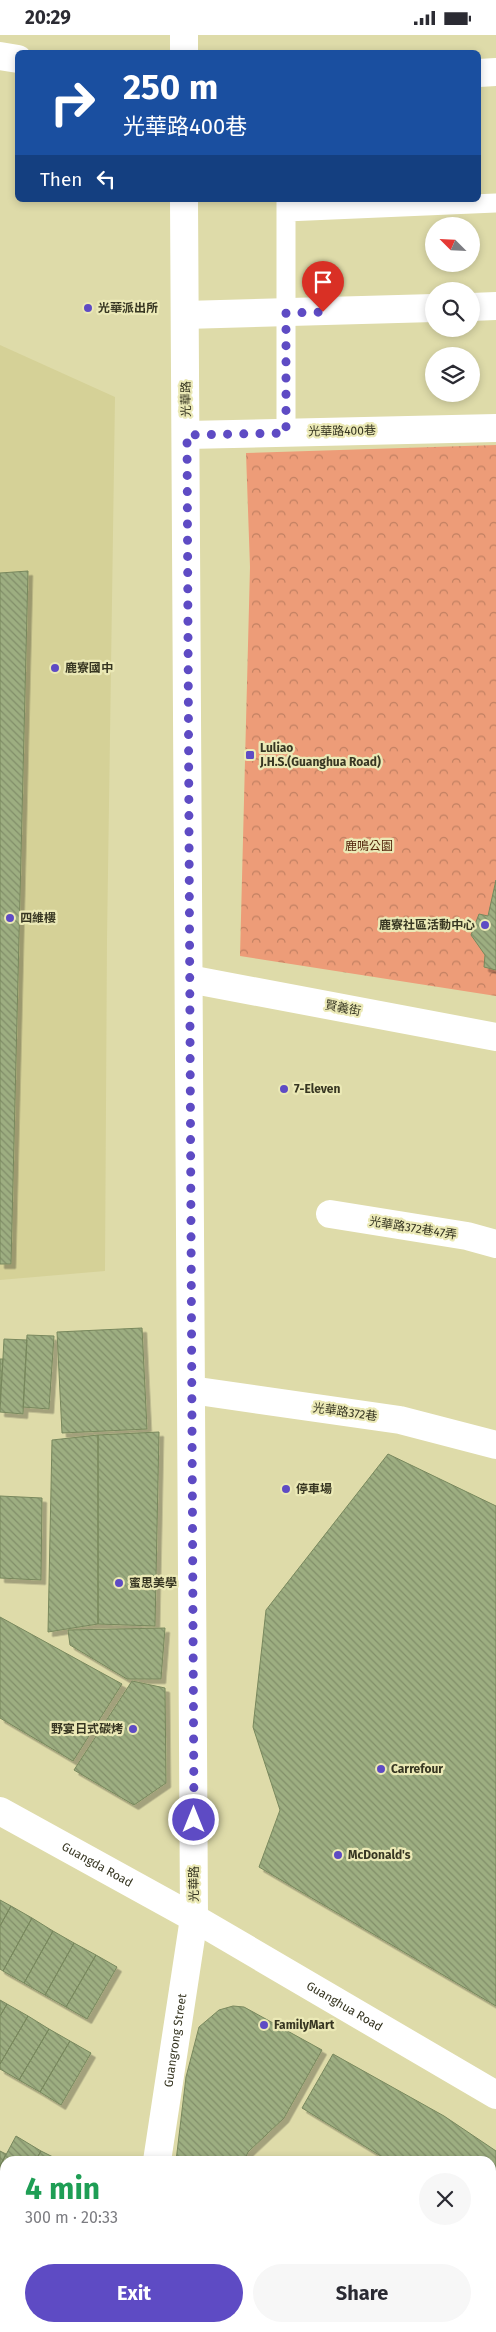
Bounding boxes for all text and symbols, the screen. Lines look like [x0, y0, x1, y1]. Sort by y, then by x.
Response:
text: 20:29 [25, 6, 71, 29]
text: 250 m [123, 66, 218, 108]
icon: right [40, 70, 105, 135]
text: 光華路400巷 [123, 113, 247, 140]
icon: left [92, 165, 120, 193]
text: Then [40, 168, 82, 191]
north arrow [425, 217, 480, 273]
map controls [425, 217, 480, 402]
pin [302, 261, 344, 312]
icon: arrive [309, 268, 337, 296]
button: search [425, 282, 480, 337]
place label: 光華派出所 [98, 301, 158, 315]
marker: 光華派出所 [82, 302, 94, 314]
button: layers [425, 347, 480, 402]
street label: 光華路 [179, 381, 193, 417]
street label: 光華路400巷 [308, 423, 376, 439]
place label: 鹿寮國中 [65, 661, 113, 675]
marker: 鹿寮國中 [49, 662, 61, 674]
place label: Luliao J.H.S.(Guanghua Road) [259, 741, 381, 769]
marker: Luliao J.H.S.(Guanghua Road) [244, 749, 256, 761]
park label: 鹿鳴公園 [345, 839, 393, 853]
place label: 四維樓 [20, 911, 56, 925]
marker: 四維樓 [4, 912, 16, 924]
place label: 鹿寮社區活動中心 [379, 918, 475, 932]
marker: 鹿寮社區活動中心 [479, 919, 491, 931]
street label: 賢義街 [324, 998, 362, 1018]
place label: 7-Eleven [294, 1082, 340, 1096]
marker: 7-Eleven [278, 1083, 290, 1095]
street label: 光華路372巷47弄 [368, 1214, 458, 1242]
street label: 光華路372巷 [312, 1401, 378, 1423]
place label: 停車場 [296, 1482, 332, 1496]
marker: 停車場 [280, 1483, 292, 1495]
place label: 蜜思美學 [129, 1576, 177, 1590]
marker: 蜜思美學 [113, 1577, 125, 1589]
place label: 野宴日式碳烤 [51, 1722, 123, 1736]
marker: 野宴日式碳烤 [127, 1723, 139, 1735]
place label: Carrefour [391, 1762, 443, 1776]
marker: Carrefour [375, 1763, 387, 1775]
position arrow [167, 1793, 219, 1845]
street label: Guangda Road [59, 1839, 135, 1890]
place label: McDonald's [348, 1848, 411, 1862]
marker: McDonald's [332, 1849, 344, 1861]
street label: 光華路 [187, 1866, 201, 1902]
street label: Guanghua Road [304, 1978, 385, 2034]
street label: Guangrong Street [161, 1992, 190, 2088]
place label: FamilyMart [274, 2018, 335, 2032]
marker: FamilyMart [258, 2019, 270, 2031]
text: 4 min [25, 2171, 100, 2207]
button: close [419, 2173, 471, 2225]
text: 300 m · 20:33 [25, 2208, 118, 2227]
button: Exit [25, 2264, 243, 2322]
button: Share [253, 2264, 471, 2322]

